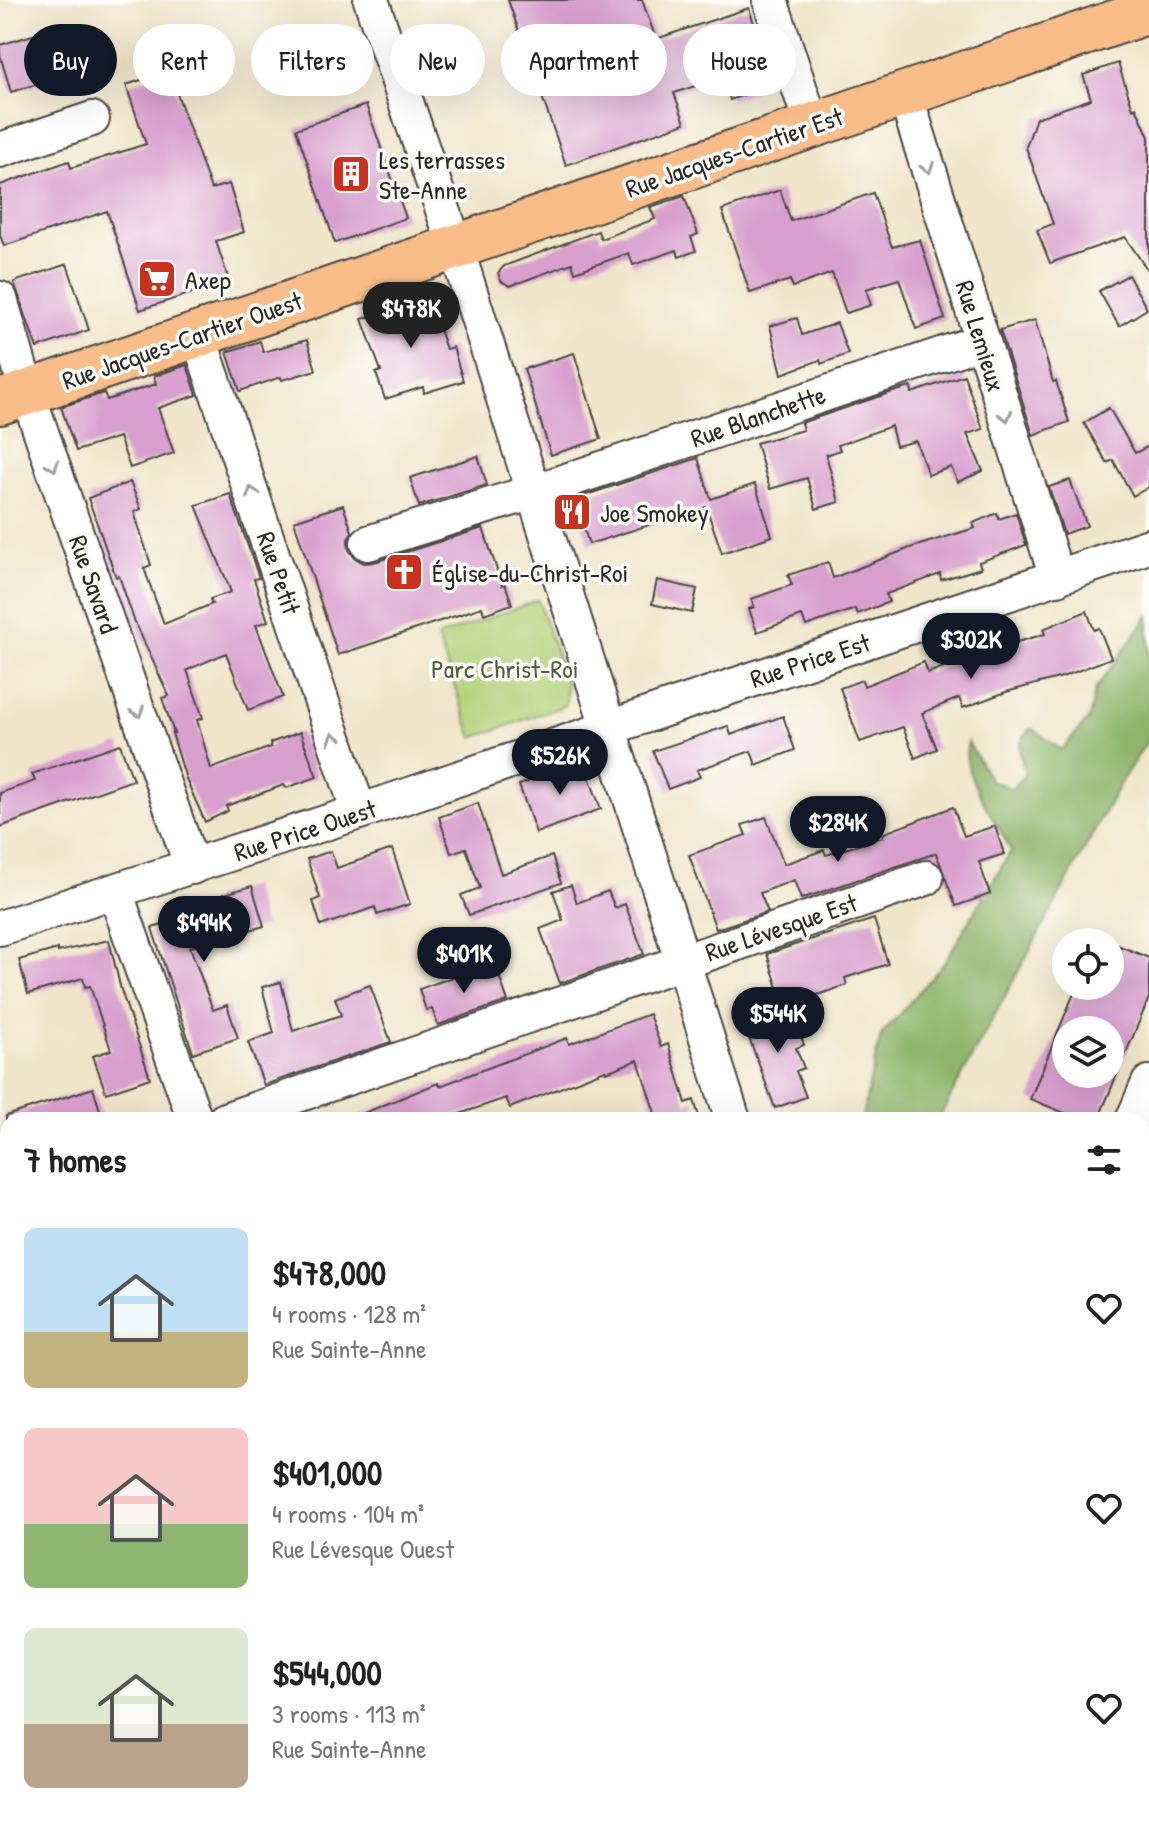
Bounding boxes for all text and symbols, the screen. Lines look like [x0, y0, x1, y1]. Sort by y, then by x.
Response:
chip: Buy [24, 24, 117, 96]
chip: Rent [133, 24, 235, 96]
chip: Filters [251, 24, 374, 96]
chip: New [390, 24, 485, 96]
chip: Apartment [501, 24, 667, 96]
chip: House [683, 24, 796, 96]
street label: Rue Jacques-Cartier Est [621, 98, 848, 206]
place label: Les terrasses Ste-Anne [379, 142, 505, 207]
building icon: Les terrasses Ste-Anne [330, 153, 372, 195]
one-way arrow [919, 161, 935, 175]
supermarket icon: Axep [136, 258, 178, 300]
place label: Axep [185, 262, 231, 297]
street label: Rue Lemieux [948, 276, 1014, 396]
street label: Rue Jacques-Cartier Ouest [57, 282, 308, 397]
pin: $478K [355, 282, 467, 350]
text: $478K [381, 290, 441, 325]
street label: Rue Blanchette [686, 377, 830, 455]
one-way arrow [997, 409, 1013, 423]
one-way arrow [43, 458, 60, 472]
one-way arrow [245, 485, 261, 499]
restaurant icon: Joe Smokey [551, 491, 593, 533]
place label: Joe Smokey [600, 495, 709, 530]
street label: Rue Petit [249, 527, 310, 620]
street label: Rue Savard [61, 530, 127, 638]
church icon: Église-du-Christ-Roi [383, 551, 425, 593]
place label: Église-du-Christ-Roi [432, 555, 628, 590]
pin: $302K [915, 613, 1027, 681]
text: $302K [940, 621, 1002, 656]
street label: Rue Price Est [746, 624, 875, 696]
park label: Parc Christ-Roi [431, 651, 579, 686]
one-way arrow [129, 704, 145, 718]
pin: $526K [504, 729, 616, 797]
one-way arrow [328, 732, 344, 746]
text: $526K [530, 737, 590, 772]
street label: Rue Price Ouest [229, 790, 382, 869]
pin: $284K [782, 796, 894, 864]
text: $284K [808, 804, 868, 839]
street label: Rue Lévesque Est [700, 884, 863, 969]
pin: $494K [148, 896, 260, 964]
text: $494K [176, 904, 232, 939]
pin: $401K [408, 927, 520, 995]
map controls [1052, 928, 1124, 1088]
button: locate [1052, 928, 1124, 1000]
text: $401K [435, 935, 493, 970]
pin: $544K [722, 987, 834, 1055]
text: $544K [749, 995, 807, 1030]
button: layers [1052, 1016, 1124, 1088]
text: 7 homes [24, 1137, 126, 1183]
icon: filters [1082, 1138, 1126, 1182]
text: $478,000 [272, 1250, 386, 1296]
icon: home [88, 1260, 184, 1356]
icon: heart [1082, 1286, 1126, 1330]
text: 4 rooms · 128 m² [272, 1296, 426, 1331]
text: Rue Sainte-Anne [272, 1331, 427, 1366]
text: $401,000 [272, 1450, 382, 1496]
icon: home [88, 1460, 184, 1556]
icon: heart [1082, 1486, 1126, 1530]
text: 4 rooms · 104 m² [272, 1496, 424, 1531]
text: Rue Lévesque Ouest [272, 1531, 454, 1566]
text: $544,000 [272, 1650, 382, 1696]
icon: home [88, 1660, 184, 1756]
icon: heart [1082, 1686, 1126, 1730]
text: 3 rooms · 113 m² [272, 1696, 426, 1731]
text: Rue Sainte-Anne [272, 1731, 427, 1766]

